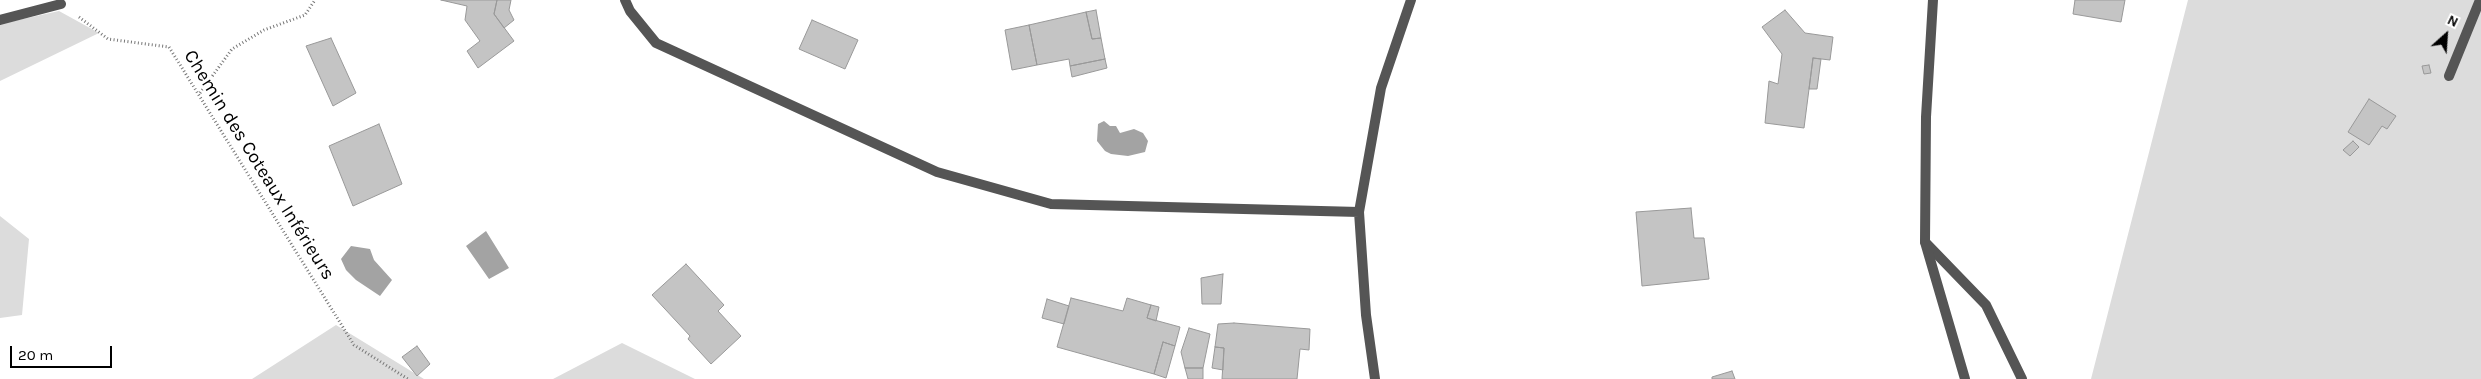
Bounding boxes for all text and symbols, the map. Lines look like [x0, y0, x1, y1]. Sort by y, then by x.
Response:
north arrow [2421, 10, 2471, 60]
text: N [2445, 11, 2461, 31]
street label: Chemin des Coteaux Inférieurs [179, 46, 339, 284]
scale bar [12, 336, 115, 368]
text: 20 m [18, 346, 53, 364]

